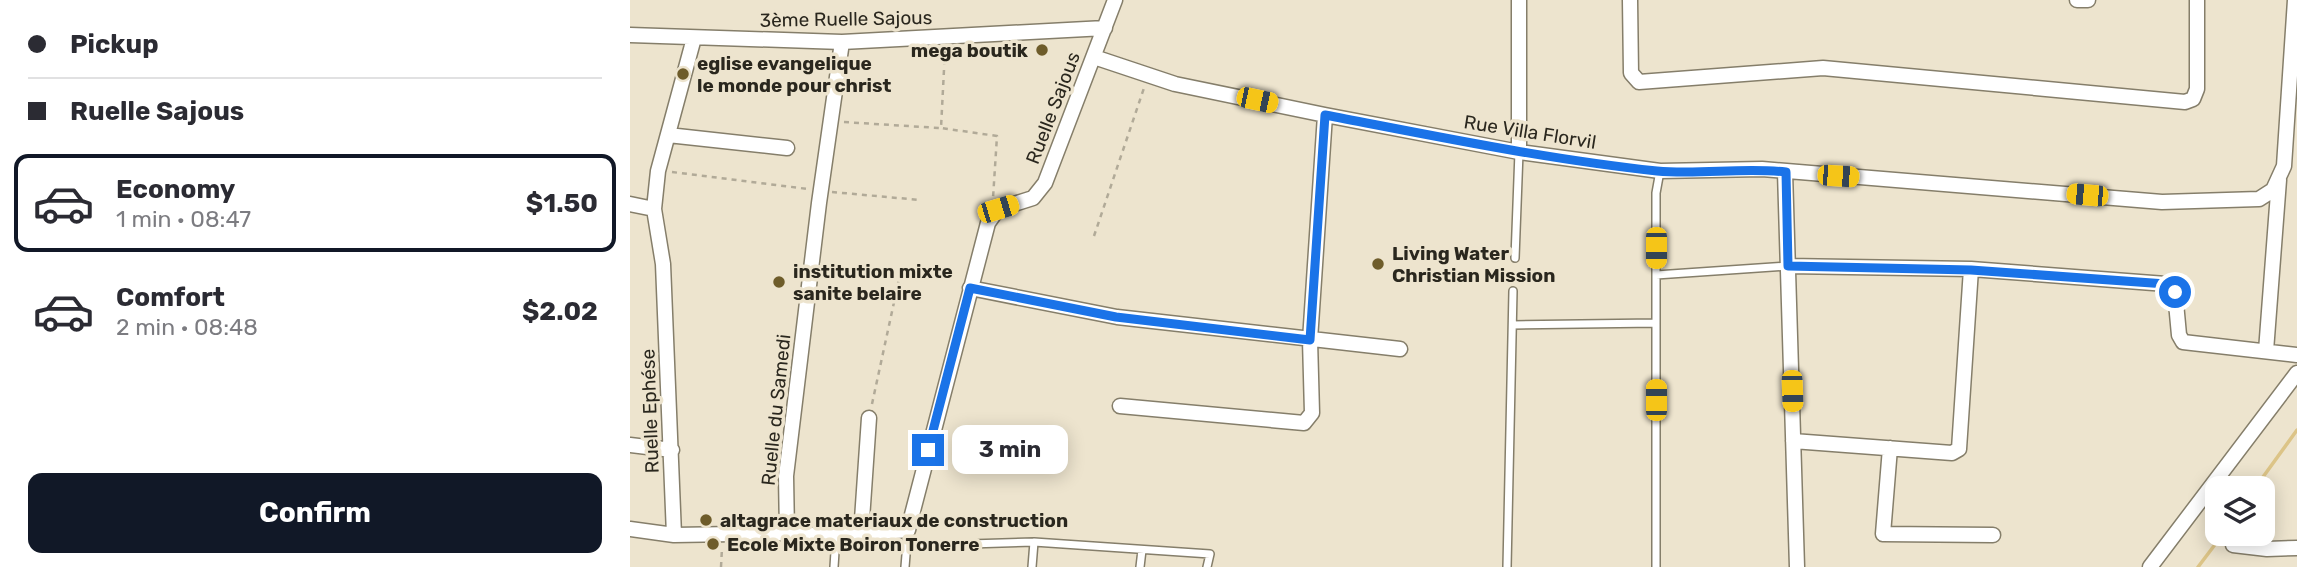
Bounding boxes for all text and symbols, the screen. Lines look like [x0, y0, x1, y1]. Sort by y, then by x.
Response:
street label: 3ème Ruelle Sajous [759, 6, 933, 32]
text: Pickup [70, 29, 159, 60]
place label: mega boutik [911, 39, 1028, 62]
marker: mega boutik [1034, 42, 1050, 58]
street label: Ruelle Sajous [1021, 49, 1085, 167]
place label: eglise evangelique le monde pour christ [697, 52, 891, 97]
marker: eglise evangelique le monde pour christ [675, 66, 691, 82]
car [1235, 85, 1280, 115]
text: Ruelle Sajous [70, 96, 244, 127]
street label: Rue Villa Florvil [1462, 110, 1598, 154]
car [1817, 164, 1860, 188]
icon: car [32, 172, 95, 235]
text: Economy [116, 174, 235, 205]
car [2066, 183, 2109, 207]
text: $1.50 [526, 188, 598, 219]
car [975, 193, 1022, 225]
text: 1 min · 08:47 [116, 205, 251, 233]
car [1646, 227, 1667, 269]
place label: Living Water Christian Mission [1392, 242, 1555, 287]
marker: Living Water Christian Mission [1370, 256, 1386, 272]
place label: institution mixte sanite belaire [793, 260, 953, 305]
marker: institution mixte sanite belaire [771, 274, 787, 290]
route start [2159, 276, 2191, 308]
icon: car [32, 280, 95, 343]
text: Comfort [116, 282, 225, 313]
text: $2.02 [522, 296, 598, 327]
text: 2 min · 08:48 [116, 313, 258, 341]
street label: Ruelle du Samedi [757, 333, 795, 487]
street label: Ruelle Ephése [636, 348, 664, 474]
car [1781, 370, 1804, 412]
car [1646, 379, 1667, 421]
callout: 3 min [952, 426, 1068, 475]
route end [912, 434, 944, 466]
text: 3 min [979, 435, 1041, 463]
button: Confirm [28, 473, 602, 553]
map controls [2205, 476, 2275, 546]
button: layers [2205, 476, 2275, 546]
place label: altagrace materiaux de construction [720, 509, 1068, 532]
marker: altagrace materiaux de construction [698, 512, 714, 528]
place label: Ecole Mixte Boiron Tonerre [727, 533, 979, 556]
marker: Ecole Mixte Boiron Tonerre [705, 536, 721, 552]

